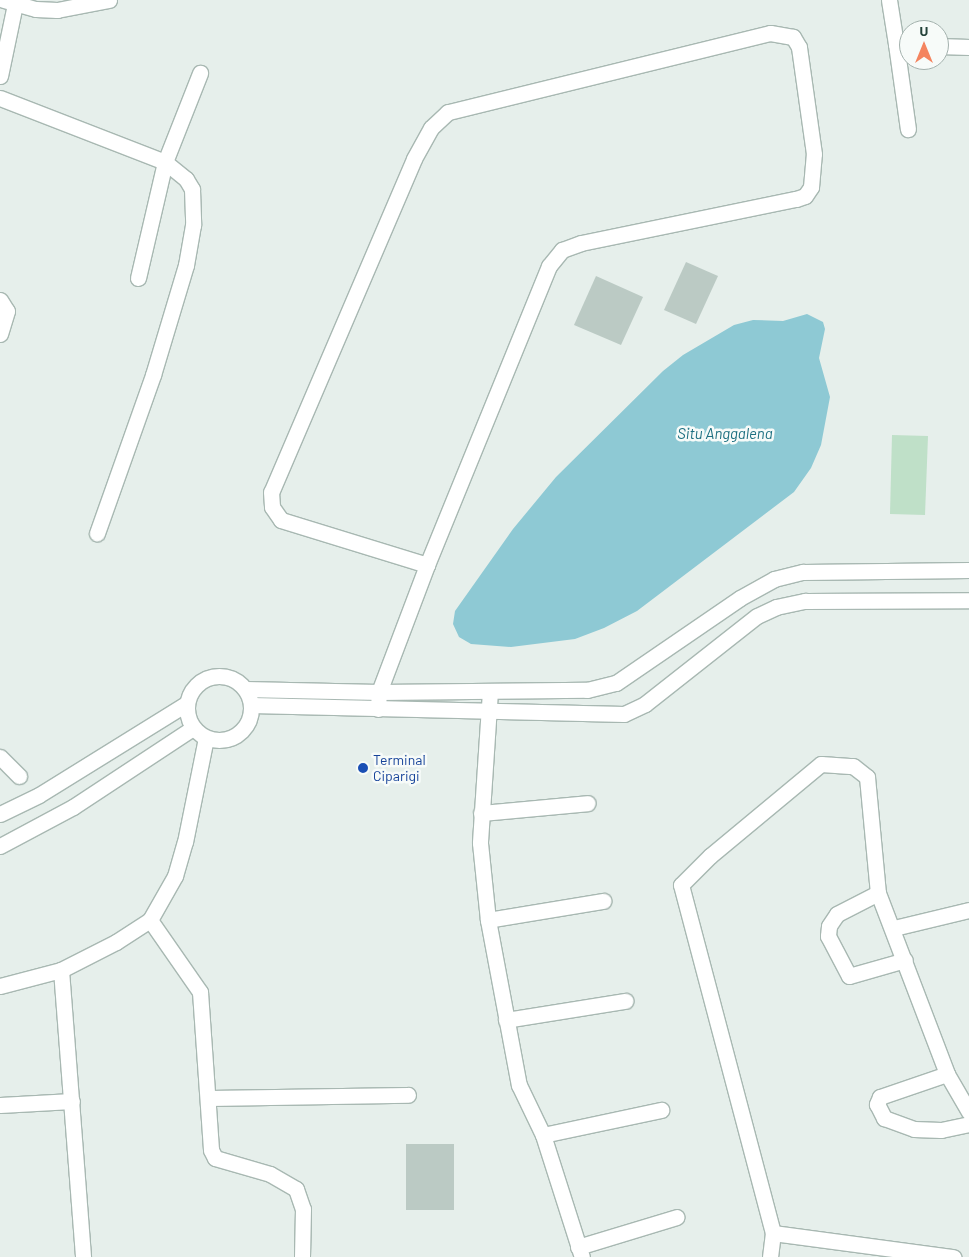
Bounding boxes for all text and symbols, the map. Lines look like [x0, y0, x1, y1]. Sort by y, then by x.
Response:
north arrow [899, 20, 949, 70]
text: U [920, 22, 928, 39]
water label: Situ Anggalena [677, 425, 773, 443]
place label: Terminal Ciparigi [373, 752, 426, 784]
marker: Terminal Ciparigi [357, 762, 369, 774]

